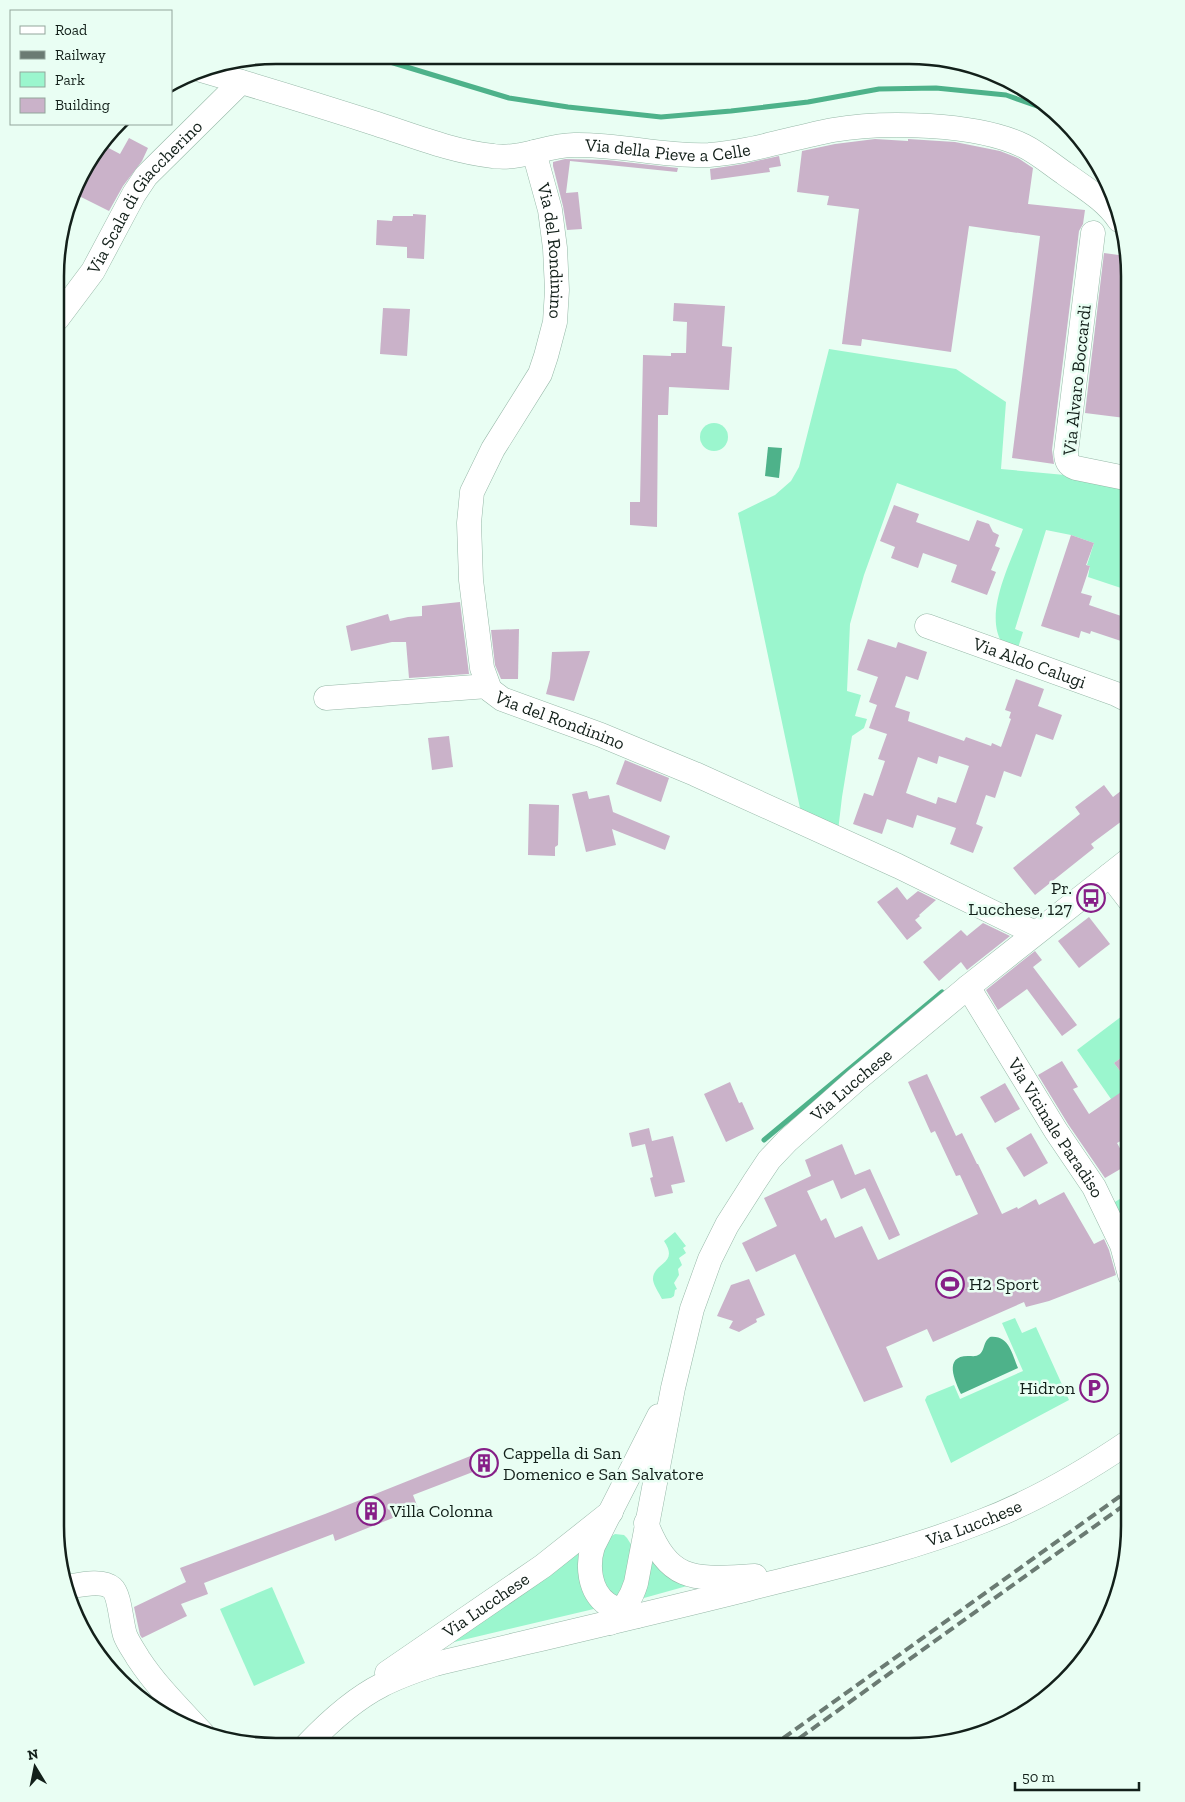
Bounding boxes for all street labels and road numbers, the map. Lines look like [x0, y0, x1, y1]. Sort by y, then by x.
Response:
street label: Via Scala di Giaccherino [82, 115, 207, 279]
street label: Via della Pieve a Celle [584, 134, 752, 166]
street label: Via del Rondinino [532, 180, 568, 319]
street label: Via Alvaro Boccardi [1058, 304, 1096, 457]
street label: Via Aldo Calugi [969, 632, 1089, 693]
street label: Via del Rondinino [489, 686, 628, 755]
street label: Via Lucchese [805, 1044, 896, 1127]
street label: Via Vicinale Paradiso [1002, 1053, 1108, 1201]
street label: Via Lucchese [923, 1495, 1025, 1552]
street label: Via Lucchese [437, 1568, 534, 1643]

